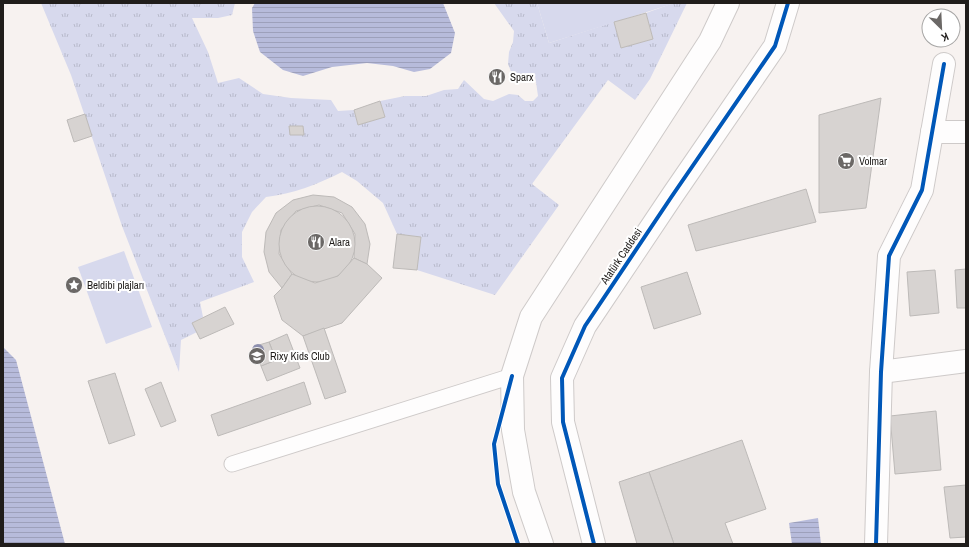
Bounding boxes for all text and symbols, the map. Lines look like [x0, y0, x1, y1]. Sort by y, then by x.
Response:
north arrow [921, 8, 961, 48]
text: K [939, 29, 951, 45]
restaurant icon: Sparx [487, 67, 507, 87]
place label: Sparx [510, 70, 534, 84]
supermarket icon: Volmar [836, 151, 856, 171]
place label: Volmar [859, 154, 887, 168]
street label: Atatürk Caddesi [597, 225, 645, 288]
restaurant icon: Alara [306, 232, 326, 252]
place label: Alara [328, 235, 350, 249]
place icon: Beldibi plajları [64, 275, 84, 295]
place label: Beldibi plajları [87, 278, 144, 292]
school or university icon: Rixy Kids Club [247, 346, 267, 366]
place label: Rixy Kids Club [270, 349, 330, 363]

